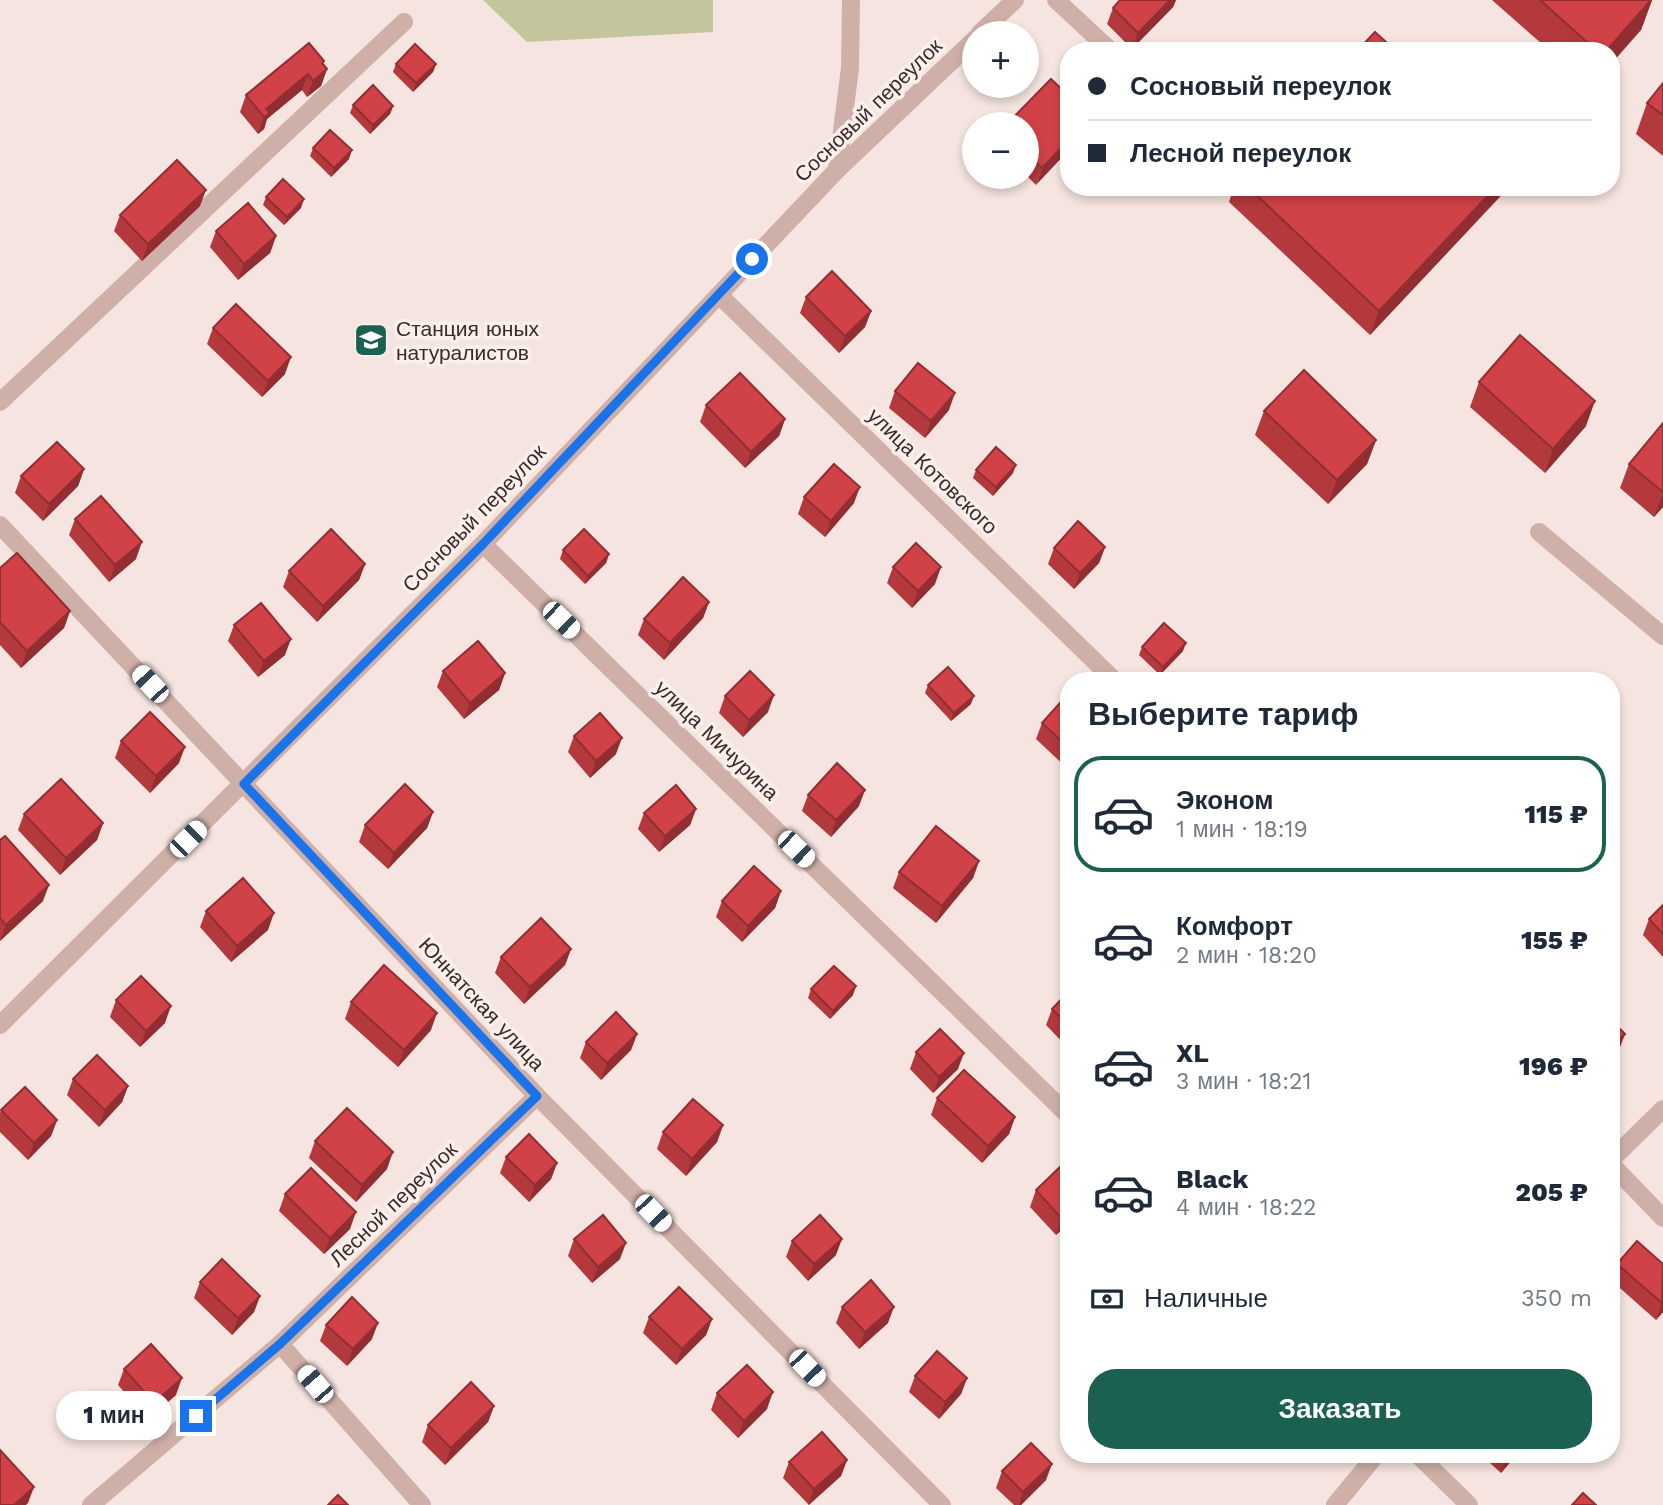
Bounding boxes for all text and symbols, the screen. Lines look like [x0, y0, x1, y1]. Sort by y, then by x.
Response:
map controls [962, 21, 1039, 189]
button: + [962, 21, 1039, 98]
street label: Сосновый переулок [789, 33, 948, 187]
text: Сосновый переулок [1130, 71, 1391, 101]
button: − [962, 112, 1039, 189]
text: Лесной переулок [1130, 138, 1351, 168]
route start [736, 243, 768, 275]
place label: Станция юных натуралистов [396, 316, 540, 365]
school or university icon: Станция юных натуралистов [352, 321, 390, 359]
street label: улица Котовского [863, 403, 1003, 539]
street label: Сосновый переулок [397, 438, 551, 597]
car [539, 598, 584, 642]
car [128, 661, 173, 707]
street label: улица Мичурина [650, 675, 784, 805]
text: Выберите тариф [1088, 695, 1359, 733]
icon: car [1092, 783, 1155, 846]
text: Эконом [1176, 785, 1274, 815]
text: 115 ₽ [1524, 799, 1588, 829]
text: 1 мин · 18:19 [1176, 816, 1308, 843]
car [166, 817, 211, 861]
car [774, 827, 819, 871]
icon: car [1092, 909, 1155, 972]
text: Комфорт [1176, 911, 1293, 941]
text: 155 ₽ [1521, 925, 1588, 955]
street label: Юннатская улица [414, 932, 550, 1076]
text: 2 мин · 18:20 [1176, 942, 1317, 969]
icon: car [1092, 1035, 1155, 1098]
text: XL [1176, 1038, 1209, 1068]
text: 196 ₽ [1519, 1051, 1588, 1081]
text: 3 мин · 18:21 [1176, 1068, 1311, 1095]
street label: Лесной переулок [324, 1136, 463, 1271]
icon: car [1092, 1161, 1155, 1224]
text: Black [1176, 1164, 1248, 1194]
text: 205 ₽ [1515, 1177, 1588, 1207]
car [631, 1191, 676, 1235]
text: 4 мин · 18:22 [1176, 1194, 1316, 1221]
icon: cash [1088, 1280, 1126, 1318]
text: Наличные [1144, 1283, 1268, 1313]
text: 350 m [1521, 1285, 1592, 1312]
car [785, 1346, 830, 1390]
car [294, 1361, 337, 1407]
button: Заказать [1088, 1369, 1592, 1449]
callout: 1 мин [56, 1392, 172, 1440]
route end [180, 1400, 212, 1432]
text: 1 мин [83, 1402, 145, 1429]

